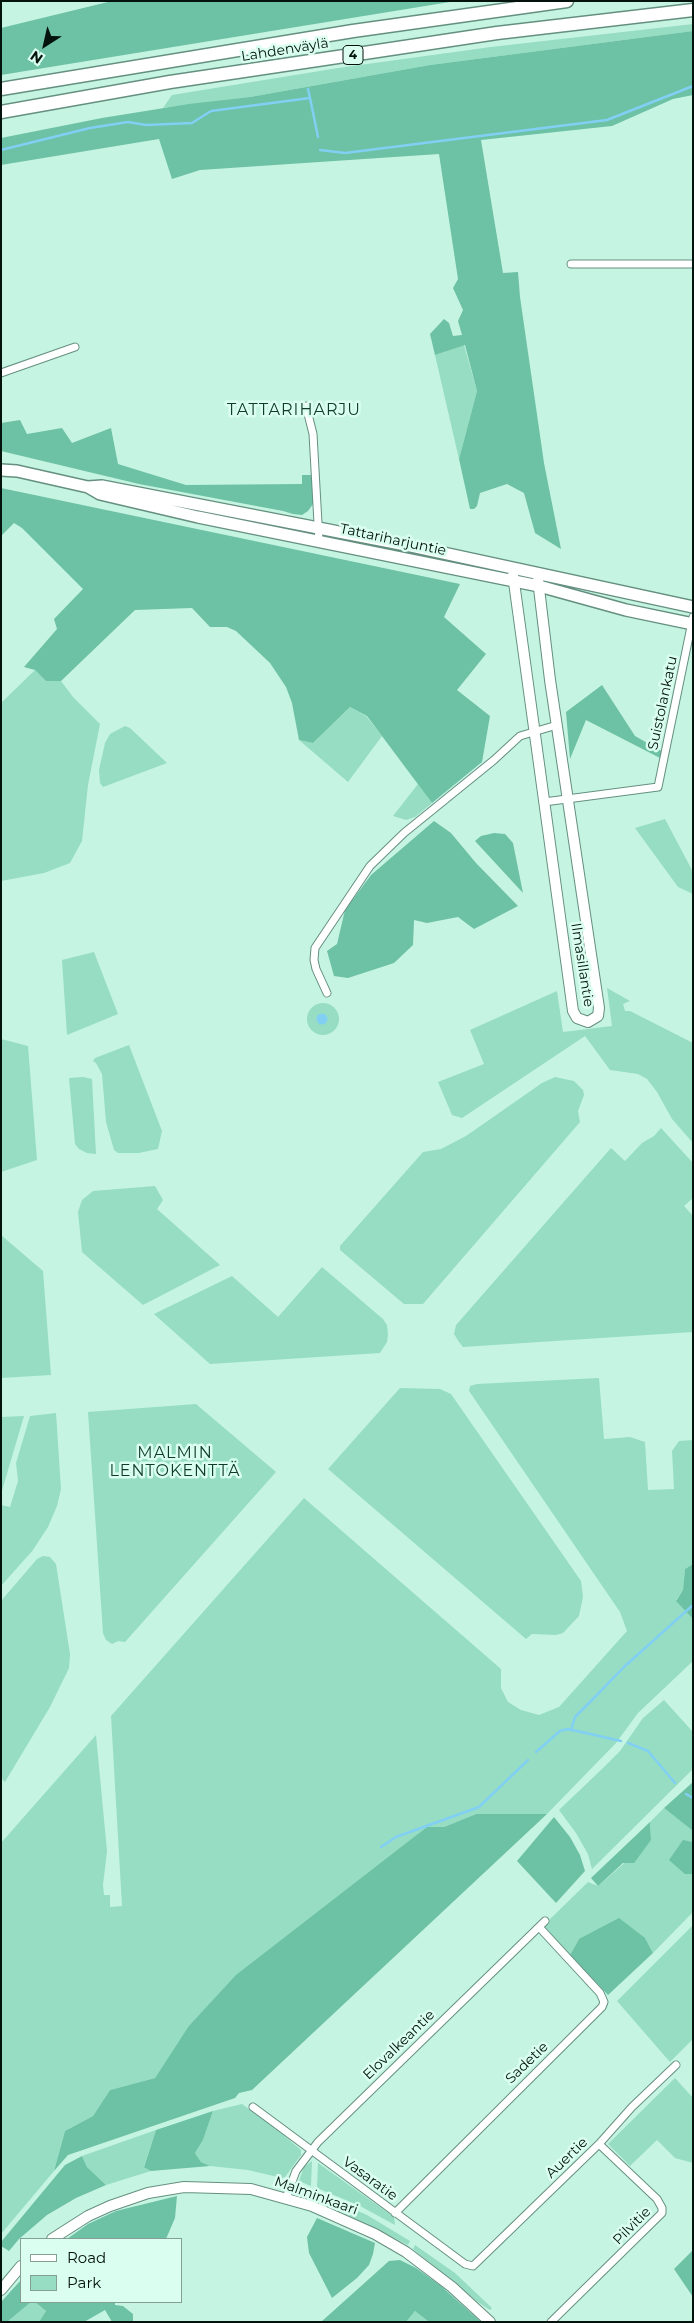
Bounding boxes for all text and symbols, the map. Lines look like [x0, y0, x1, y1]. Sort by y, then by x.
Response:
north arrow [20, 20, 70, 70]
street label: Lahdenväylä [240, 35, 330, 65]
road number: 4 [343, 46, 363, 64]
text: N [27, 47, 46, 68]
district label: TATTARIHARJU [226, 400, 362, 420]
street label: Tattariharjuntie [338, 521, 448, 559]
street label: Suistolankatu [645, 654, 681, 752]
street label: Ilmasillantie [567, 922, 597, 1008]
district label: MALMIN LENTOKENTTÄ [108, 1443, 242, 1481]
street label: Elovalkeantie [360, 2007, 438, 2083]
street label: Sadetie [502, 2039, 552, 2087]
street label: Auertie [543, 2134, 591, 2182]
street label: Vasaratie [339, 2154, 401, 2204]
street label: Malminkaari [272, 2173, 360, 2219]
street label: Pilvitie [610, 2204, 654, 2248]
legend [20, 2238, 182, 2303]
text: Road [67, 2248, 106, 2267]
text: Park [67, 2273, 101, 2292]

